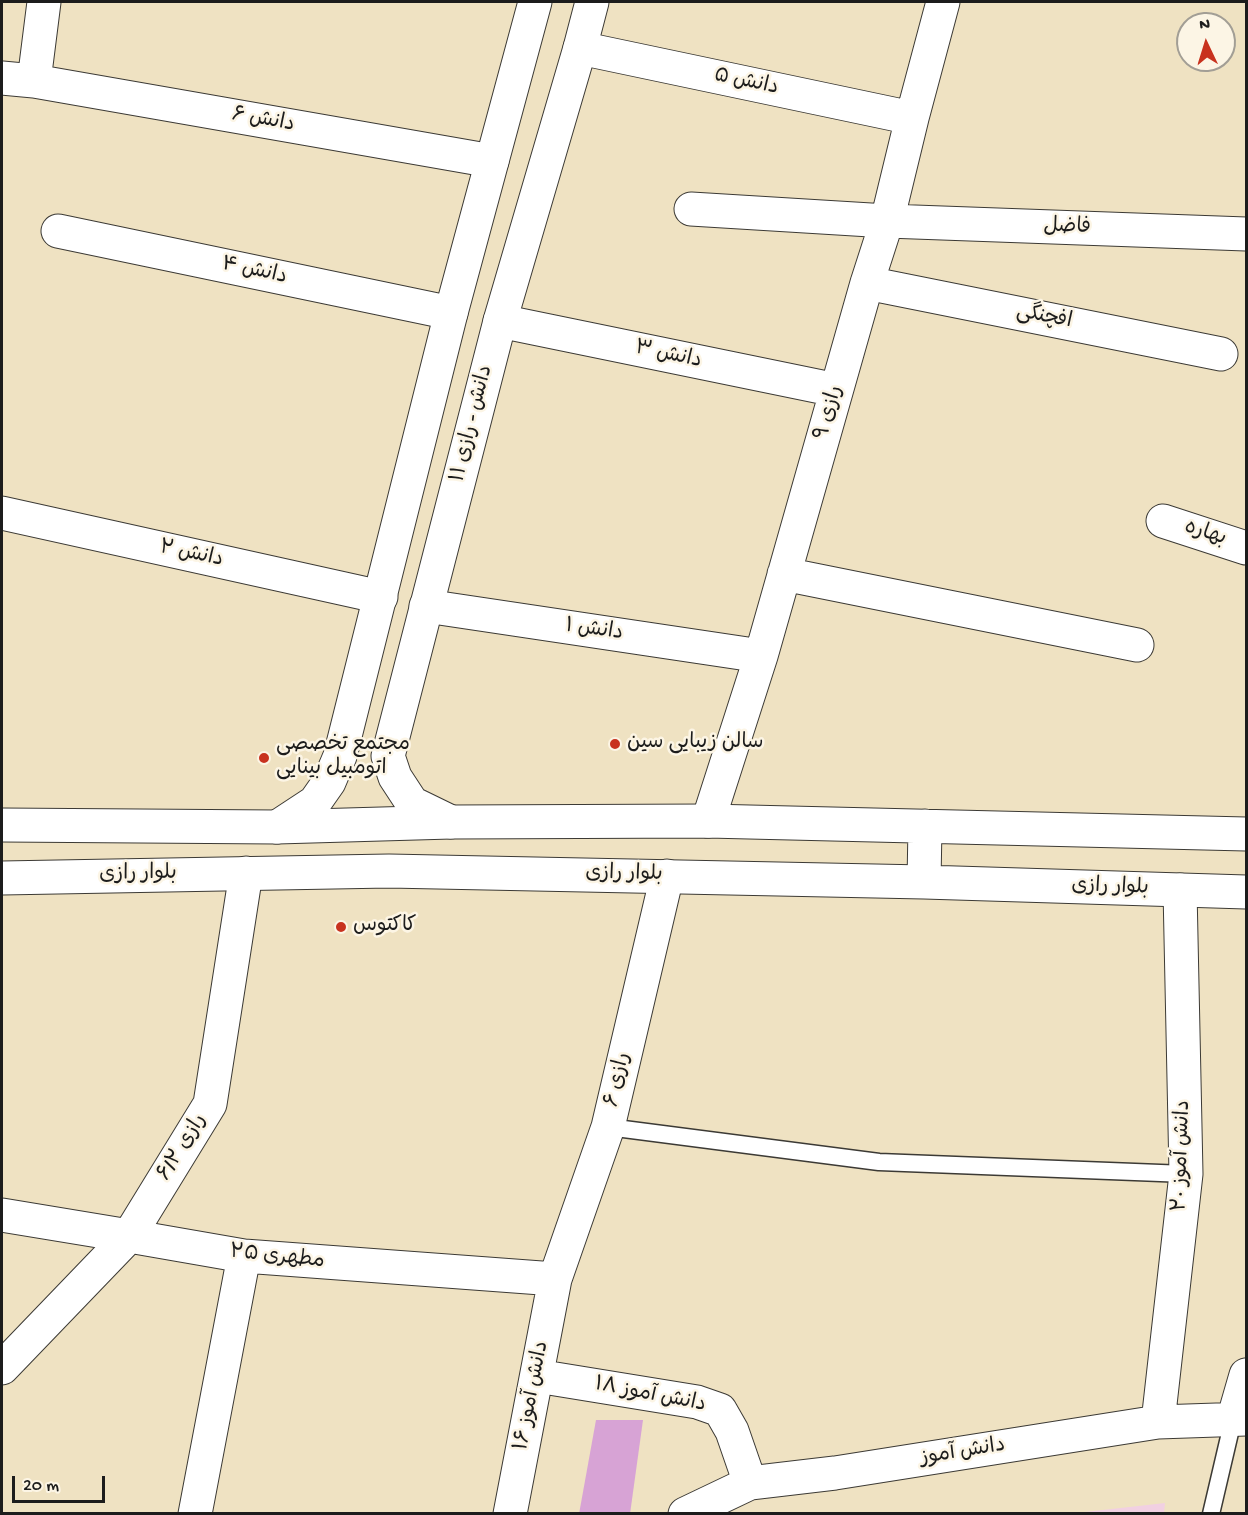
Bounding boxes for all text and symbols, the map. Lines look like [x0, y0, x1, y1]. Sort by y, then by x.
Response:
north arrow [1176, 12, 1236, 72]
text: N [1199, 16, 1211, 35]
street label: دانش ۵ [712, 64, 780, 102]
street label: دانش ۶ [230, 103, 296, 139]
street label: فاضل [1043, 215, 1091, 241]
street label: دانش ۴ [219, 253, 289, 291]
street label: افچنگی [1014, 300, 1074, 336]
street label: دانش ۳ [632, 337, 704, 375]
street label: دانش - رازی ۱۱ [446, 363, 500, 485]
street label: رازی ۹ [810, 383, 850, 443]
street label: بهاره [1181, 515, 1229, 553]
street label: دانش ۲ [157, 536, 225, 574]
street label: دانش ۱ [563, 614, 625, 648]
place label: سالن زیبایی سین [627, 731, 764, 757]
place label: مجتمع تخصصی اتومبیل بینایی [276, 733, 410, 783]
marker: سالن زیبایی سین [608, 737, 622, 751]
marker: مجتمع تخصصی اتومبیل بینایی [257, 751, 271, 765]
street label: بلوار رازی [99, 862, 177, 888]
street label: بلوار رازی [585, 862, 663, 888]
street label: بلوار رازی [1071, 874, 1149, 902]
place label: کاکتوس [353, 914, 417, 940]
marker: کاکتوس [334, 920, 348, 934]
street label: رازی ۶ [601, 1050, 637, 1110]
street label: دانش آموز ۲۰ [1168, 1100, 1198, 1212]
street label: رازی ۶/۲ [153, 1110, 213, 1186]
street label: مطهری ۲۵ [228, 1240, 326, 1276]
street label: دانش آموز ۱۶ [510, 1339, 556, 1453]
street label: دانش آموز ۱۸ [592, 1373, 708, 1419]
street label: دانش آموز [919, 1434, 1007, 1472]
scale bar [15, 1464, 108, 1502]
text: 20 m [23, 1476, 59, 1497]

